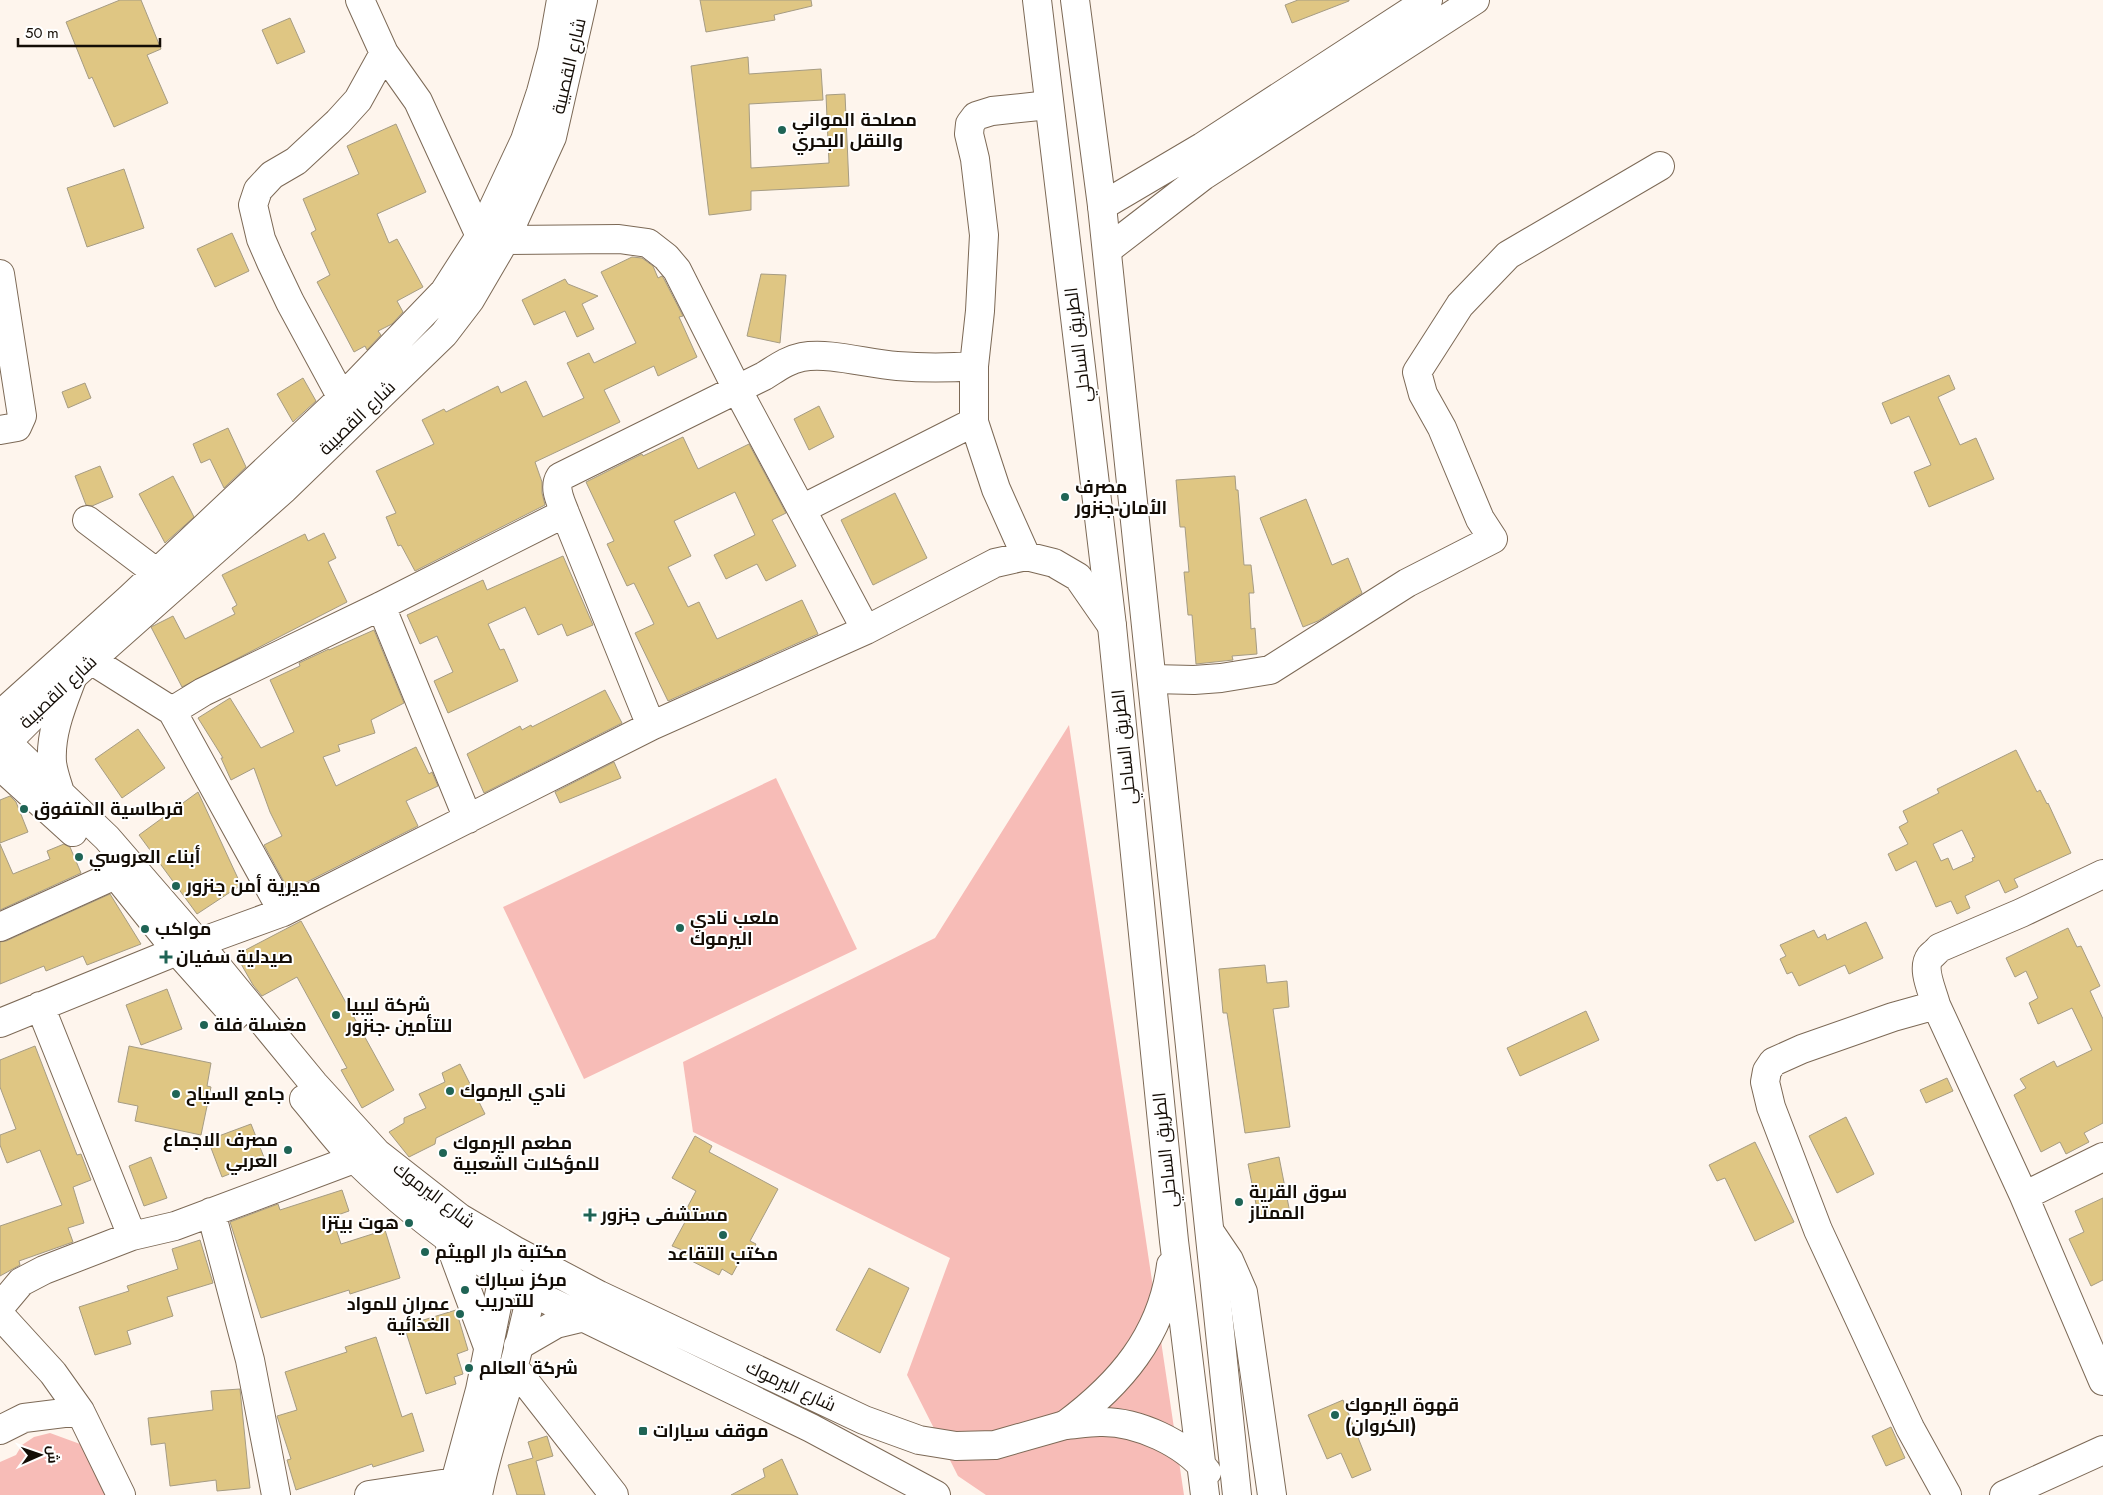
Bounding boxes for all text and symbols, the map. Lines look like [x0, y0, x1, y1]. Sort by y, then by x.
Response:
scale bar [18, 15, 160, 47]
street label: شارع القصيبة [545, 15, 593, 117]
text: 50 m [25, 22, 59, 44]
place label: مصلحة المواني والنقل البحري [792, 107, 917, 155]
marker: مصلحة المواني والنقل البحري [776, 124, 788, 136]
street label: الطريق الساحلي [1058, 286, 1099, 404]
street label: شارع القصيبة [313, 375, 401, 461]
place label: مصرف الأمان-جنزور [1074, 474, 1167, 521]
marker: مصرف الأمان-جنزور [1059, 491, 1071, 503]
street label: شارع القصيبة [13, 649, 103, 735]
street label: الطريق الساحلي [1105, 688, 1144, 806]
place label: قرطاسية المتفوق [34, 796, 183, 822]
marker: قرطاسية المتفوق [18, 803, 30, 815]
place label: أبناء العروسي [89, 844, 200, 871]
marker: أبناء العروسي [73, 851, 85, 863]
place label: مديرية أمن جنزور [185, 873, 321, 899]
marker: مديرية أمن جنزور [170, 880, 182, 892]
place label: ملعب نادي اليرموك [690, 905, 779, 952]
place label: مواكب [155, 916, 211, 942]
marker: ملعب نادي اليرموك [674, 922, 686, 934]
marker: مواكب [139, 923, 151, 935]
place label: صيدلية سفيان [176, 944, 293, 970]
marker: صيدلية سفيان [160, 951, 172, 963]
place label: شركة ليبيا للتأمين -جنزور [345, 992, 452, 1039]
marker: شركة ليبيا للتأمين -جنزور [330, 1009, 342, 1021]
place label: مغسلة فلة [214, 1012, 307, 1038]
marker: مغسلة فلة [198, 1019, 210, 1031]
place label: نادي اليرموك [460, 1078, 566, 1105]
place label: جامع السياح [186, 1081, 285, 1107]
marker: نادي اليرموك [444, 1085, 456, 1097]
marker: جامع السياح [170, 1088, 182, 1100]
street label: الطريق الساحلي [1146, 1091, 1185, 1209]
place label: مصرف الاجماع العربي [163, 1127, 278, 1176]
place label: مطعم اليرموك للمؤكلات الشعبية [453, 1130, 599, 1177]
marker: مصرف الاجماع العربي [282, 1144, 294, 1156]
marker: مطعم اليرموك للمؤكلات الشعبية [437, 1147, 449, 1159]
street label: شارع اليرموك [388, 1155, 480, 1235]
place label: سوق القرية الممتاز [1248, 1179, 1347, 1226]
marker: سوق القرية الممتاز [1233, 1196, 1245, 1208]
place label: مستشفى جنزور [600, 1202, 728, 1228]
marker: مستشفى جنزور [583, 1208, 597, 1222]
place label: هوت بيتزا [321, 1210, 399, 1236]
marker: هوت بيتزا [403, 1217, 415, 1229]
marker: مكتب التقاعد [717, 1229, 729, 1241]
place label: مكتبة دار الهيثم [435, 1239, 567, 1265]
place label: مكتب التقاعد [668, 1241, 778, 1267]
marker: مكتبة دار الهيثم [419, 1246, 431, 1258]
place label: مركز سبارك للتدريب [475, 1267, 567, 1314]
marker: مركز سبارك للتدريب [459, 1284, 471, 1296]
place label: عمران للمواد الغذائية [347, 1291, 450, 1338]
marker: عمران للمواد الغذائية [454, 1308, 466, 1320]
street label: شارع اليرموك [742, 1354, 840, 1418]
place label: شركة العالم [479, 1355, 578, 1381]
marker: شركة العالم [463, 1362, 475, 1374]
place label: قهوة اليرموك (الكروان) [1345, 1392, 1459, 1439]
marker: قهوة اليرموك (الكروان) [1329, 1409, 1341, 1421]
place label: موقف سيارات [653, 1418, 769, 1444]
marker: موقف سيارات [637, 1425, 649, 1437]
north arrow [15, 1430, 65, 1480]
text: ش [43, 1445, 63, 1464]

